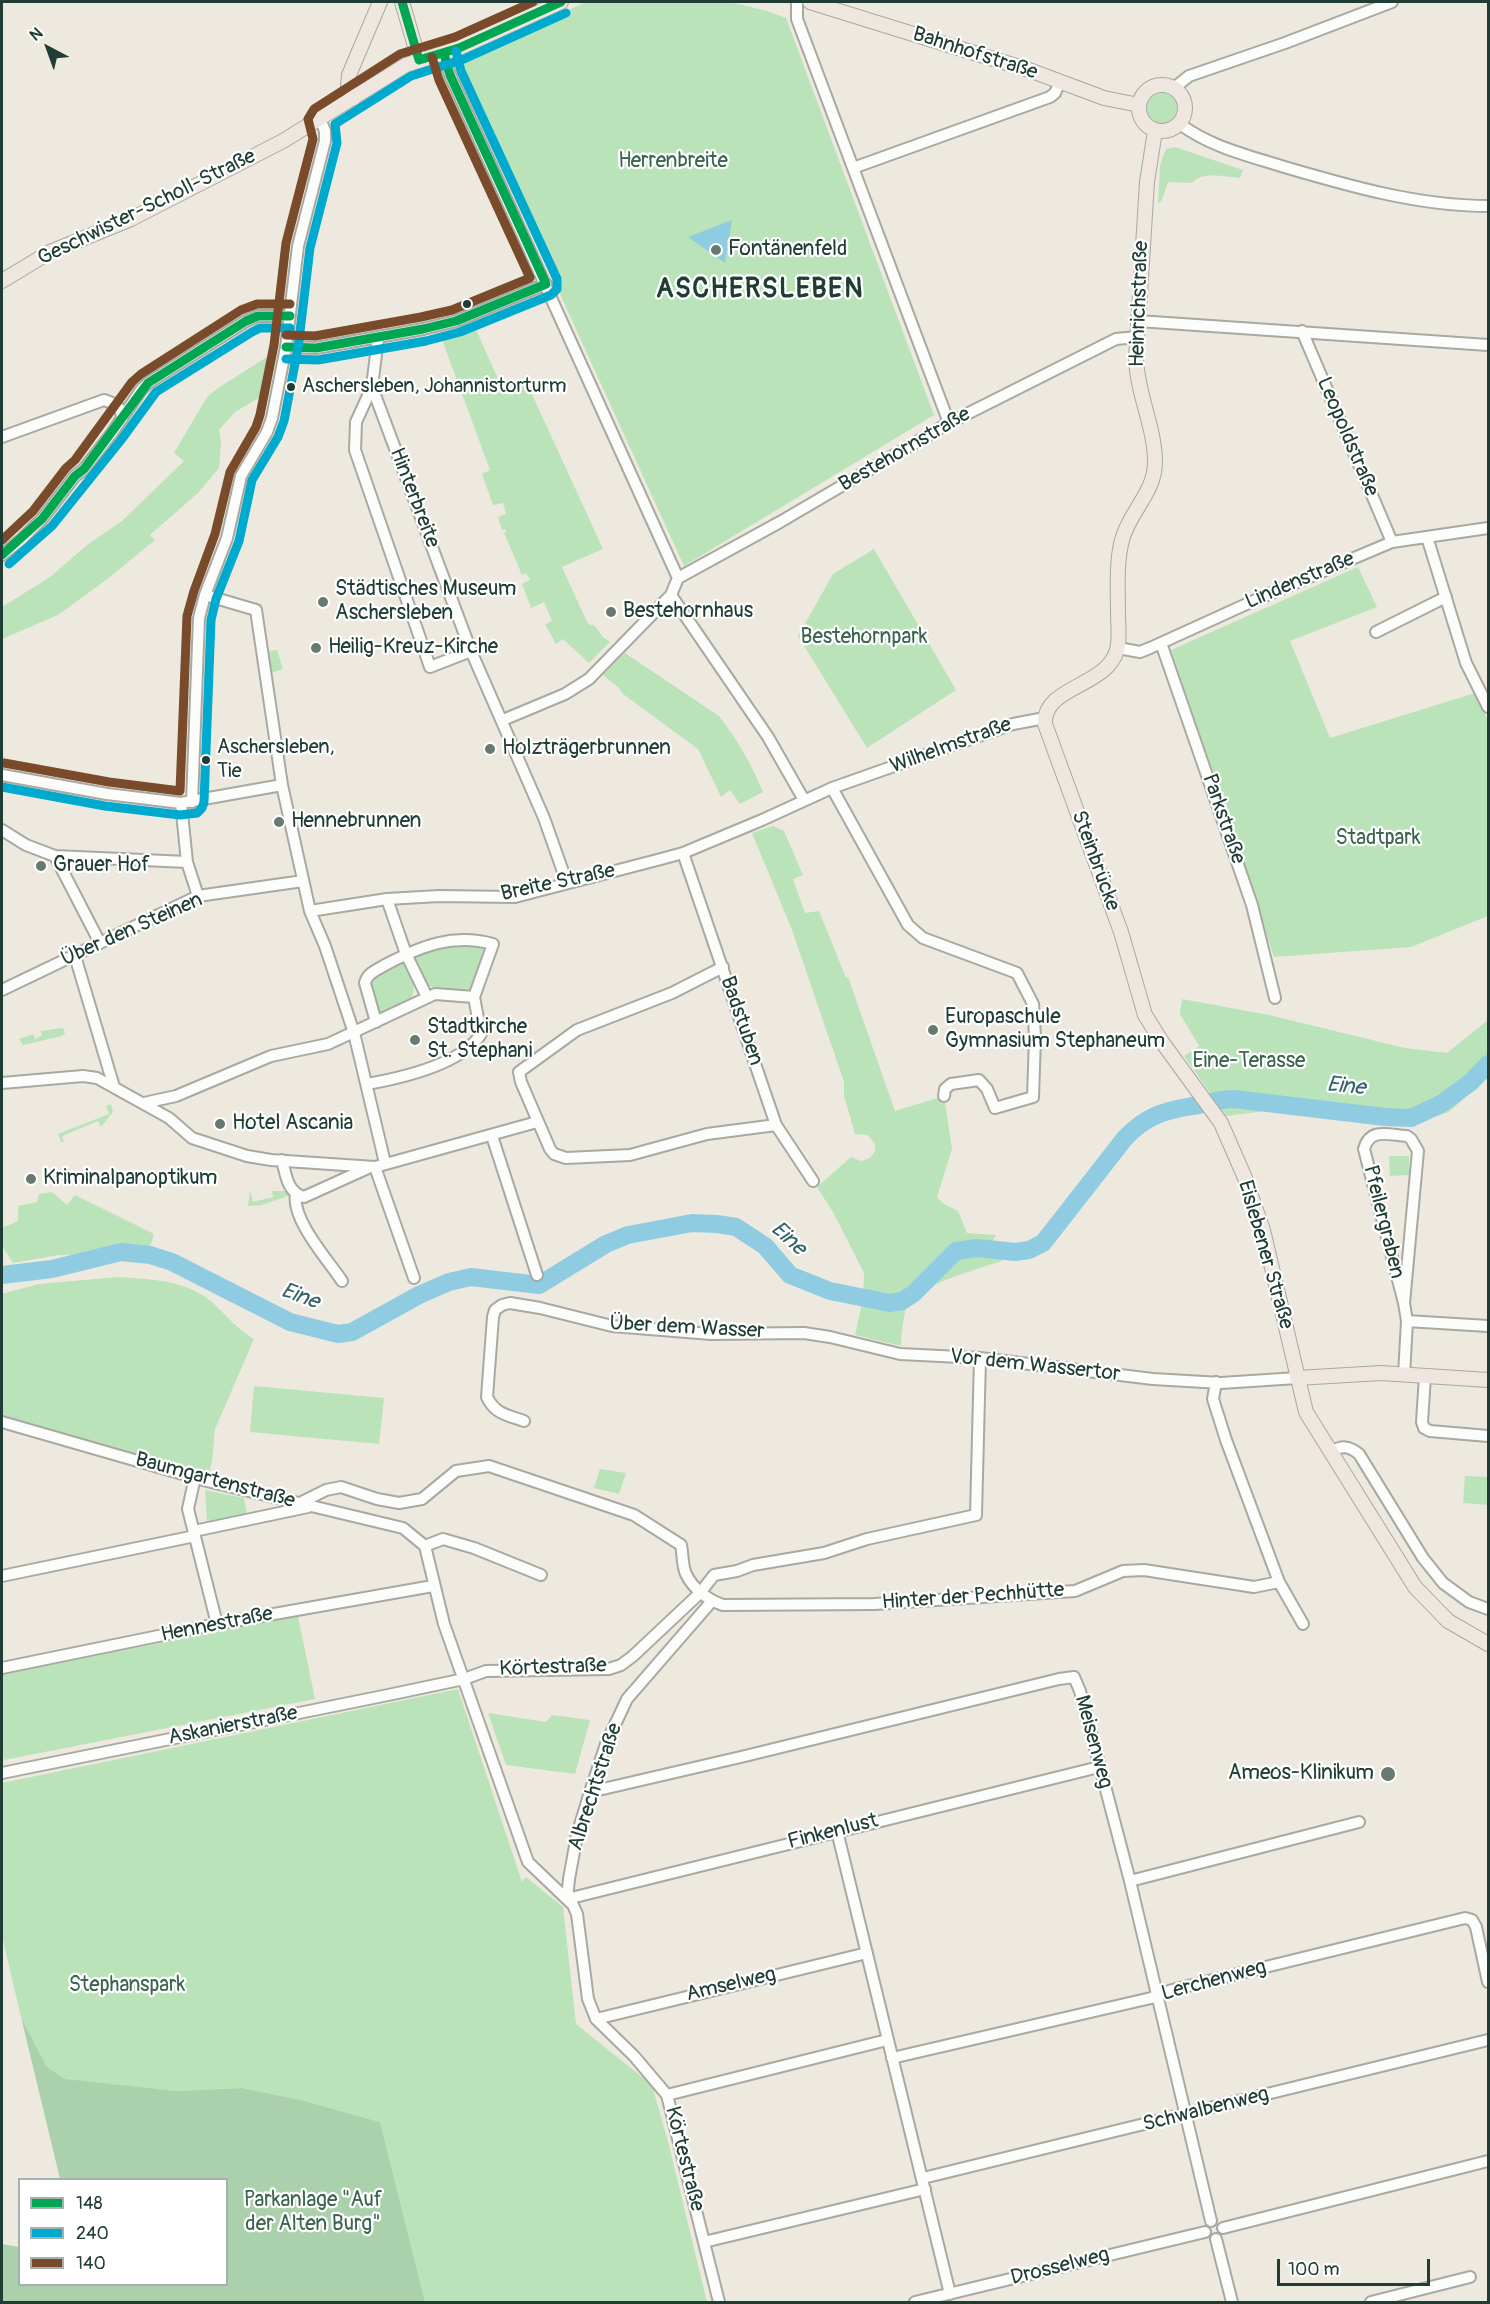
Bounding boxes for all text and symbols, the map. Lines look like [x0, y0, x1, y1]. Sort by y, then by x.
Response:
north arrow [18, 18, 78, 78]
street label: Bahnhofstraße [909, 22, 1041, 86]
text: N [26, 23, 47, 46]
street label: Geschwister-Scholl-Straße [34, 144, 260, 272]
park label: Herrenbreite [618, 149, 728, 175]
place label: Fontänenfeld [728, 237, 847, 263]
street label: Heinrichstraße [1125, 240, 1155, 368]
marker: Fontänenfeld [709, 243, 723, 257]
district label: ASCHERSLEBEN [656, 274, 864, 306]
unlabelled marker [461, 298, 473, 310]
street label: Leopoldstraße [1311, 374, 1383, 500]
place label: Aschersleben, Johannistorturm [302, 375, 567, 399]
marker: Aschersleben, Johannistorturm [285, 381, 297, 393]
street label: Bestehornstraße [835, 402, 975, 498]
street label: Hinterbreite [383, 444, 445, 552]
street label: Lindenstraße [1242, 547, 1358, 615]
place label: Städtisches Museum Aschersleben [335, 577, 516, 627]
marker: Städtisches Museum Aschersleben [316, 595, 330, 609]
place label: Bestehornhaus [623, 599, 753, 625]
marker: Bestehornhaus [604, 605, 618, 619]
park label: Bestehornpark [801, 625, 927, 651]
place label: Heilig-Kreuz-Kirche [328, 635, 498, 661]
marker: Heilig-Kreuz-Kirche [309, 641, 323, 655]
street label: Wilhelmstraße [887, 712, 1015, 780]
place label: Aschersleben, Tie [217, 736, 335, 783]
place label: Holzträgerbrunnen [502, 736, 671, 762]
marker: Holzträgerbrunnen [483, 742, 497, 756]
marker: Aschersleben, Tie [200, 754, 212, 766]
street label: Parkstraße [1196, 771, 1250, 867]
street label: Steinbrücke [1065, 807, 1125, 915]
place label: Hennebrunnen [291, 809, 421, 835]
marker: Hennebrunnen [272, 815, 286, 829]
park label: Stadtpark [1335, 826, 1421, 852]
place label: Grauer Hof [53, 853, 150, 879]
marker: Grauer Hof [34, 859, 48, 873]
street label: Breite Straße [499, 859, 617, 907]
street label: Über den Steinen [57, 888, 207, 972]
street label: Badstuben [714, 973, 768, 1069]
place label: Europaschule Gymnasium Stephaneum [945, 1005, 1165, 1055]
place label: Stadtkirche St. Stephani [427, 1015, 532, 1065]
marker: Europaschule Gymnasium Stephaneum [926, 1023, 940, 1037]
marker: Stadtkirche St. Stephani [408, 1033, 422, 1047]
park label: Eine-Terasse [1193, 1049, 1305, 1075]
water label: Eine [1326, 1072, 1366, 1102]
place label: Hotel Ascania [232, 1111, 353, 1137]
marker: Hotel Ascania [213, 1117, 227, 1131]
street label: Pfeilergraben [1357, 1163, 1409, 1281]
place label: Kriminalpanoptikum [43, 1166, 218, 1192]
marker: Kriminalpanoptikum [24, 1172, 38, 1186]
street label: Eislebener Straße [1232, 1178, 1298, 1332]
water label: Eine [765, 1216, 811, 1262]
water label: Eine [277, 1278, 323, 1316]
street label: Über dem Wasser [609, 1311, 765, 1345]
street label: Vor dem Wassertor [948, 1345, 1122, 1387]
street label: Baumgartenstraße [132, 1448, 298, 1514]
street label: Hinter der Pechhütte [881, 1578, 1065, 1616]
street label: Hennestraße [159, 1602, 275, 1648]
street label: Körtestraße [499, 1654, 607, 1682]
street label: Meisenweg [1068, 1693, 1118, 1791]
street label: Askanierstraße [166, 1701, 300, 1751]
street label: Albrechtstraße [564, 1720, 628, 1854]
place label: Ameos-Klinikum [1228, 1761, 1374, 1787]
marker: Ameos-Klinikum [1379, 1765, 1397, 1783]
street label: Finkenlust [785, 1809, 881, 1855]
street label: Lerchenweg [1159, 1955, 1269, 2007]
street label: Amselweg [684, 1962, 778, 2008]
park label: Stephanspark [69, 1973, 185, 1999]
street label: Schwalbenweg [1140, 2082, 1272, 2138]
street label: Körtestraße [659, 2104, 709, 2214]
legend [18, 2178, 228, 2286]
park label: Parkanlage "Auf der Alten Burg" [244, 2188, 382, 2238]
text: 148 [76, 2192, 103, 2215]
text: 240 [76, 2222, 109, 2245]
street label: Drosselweg [1008, 2243, 1112, 2291]
scale bar [1280, 2247, 1433, 2285]
text: 140 [76, 2252, 106, 2275]
text: 100 m [1288, 2258, 1340, 2281]

